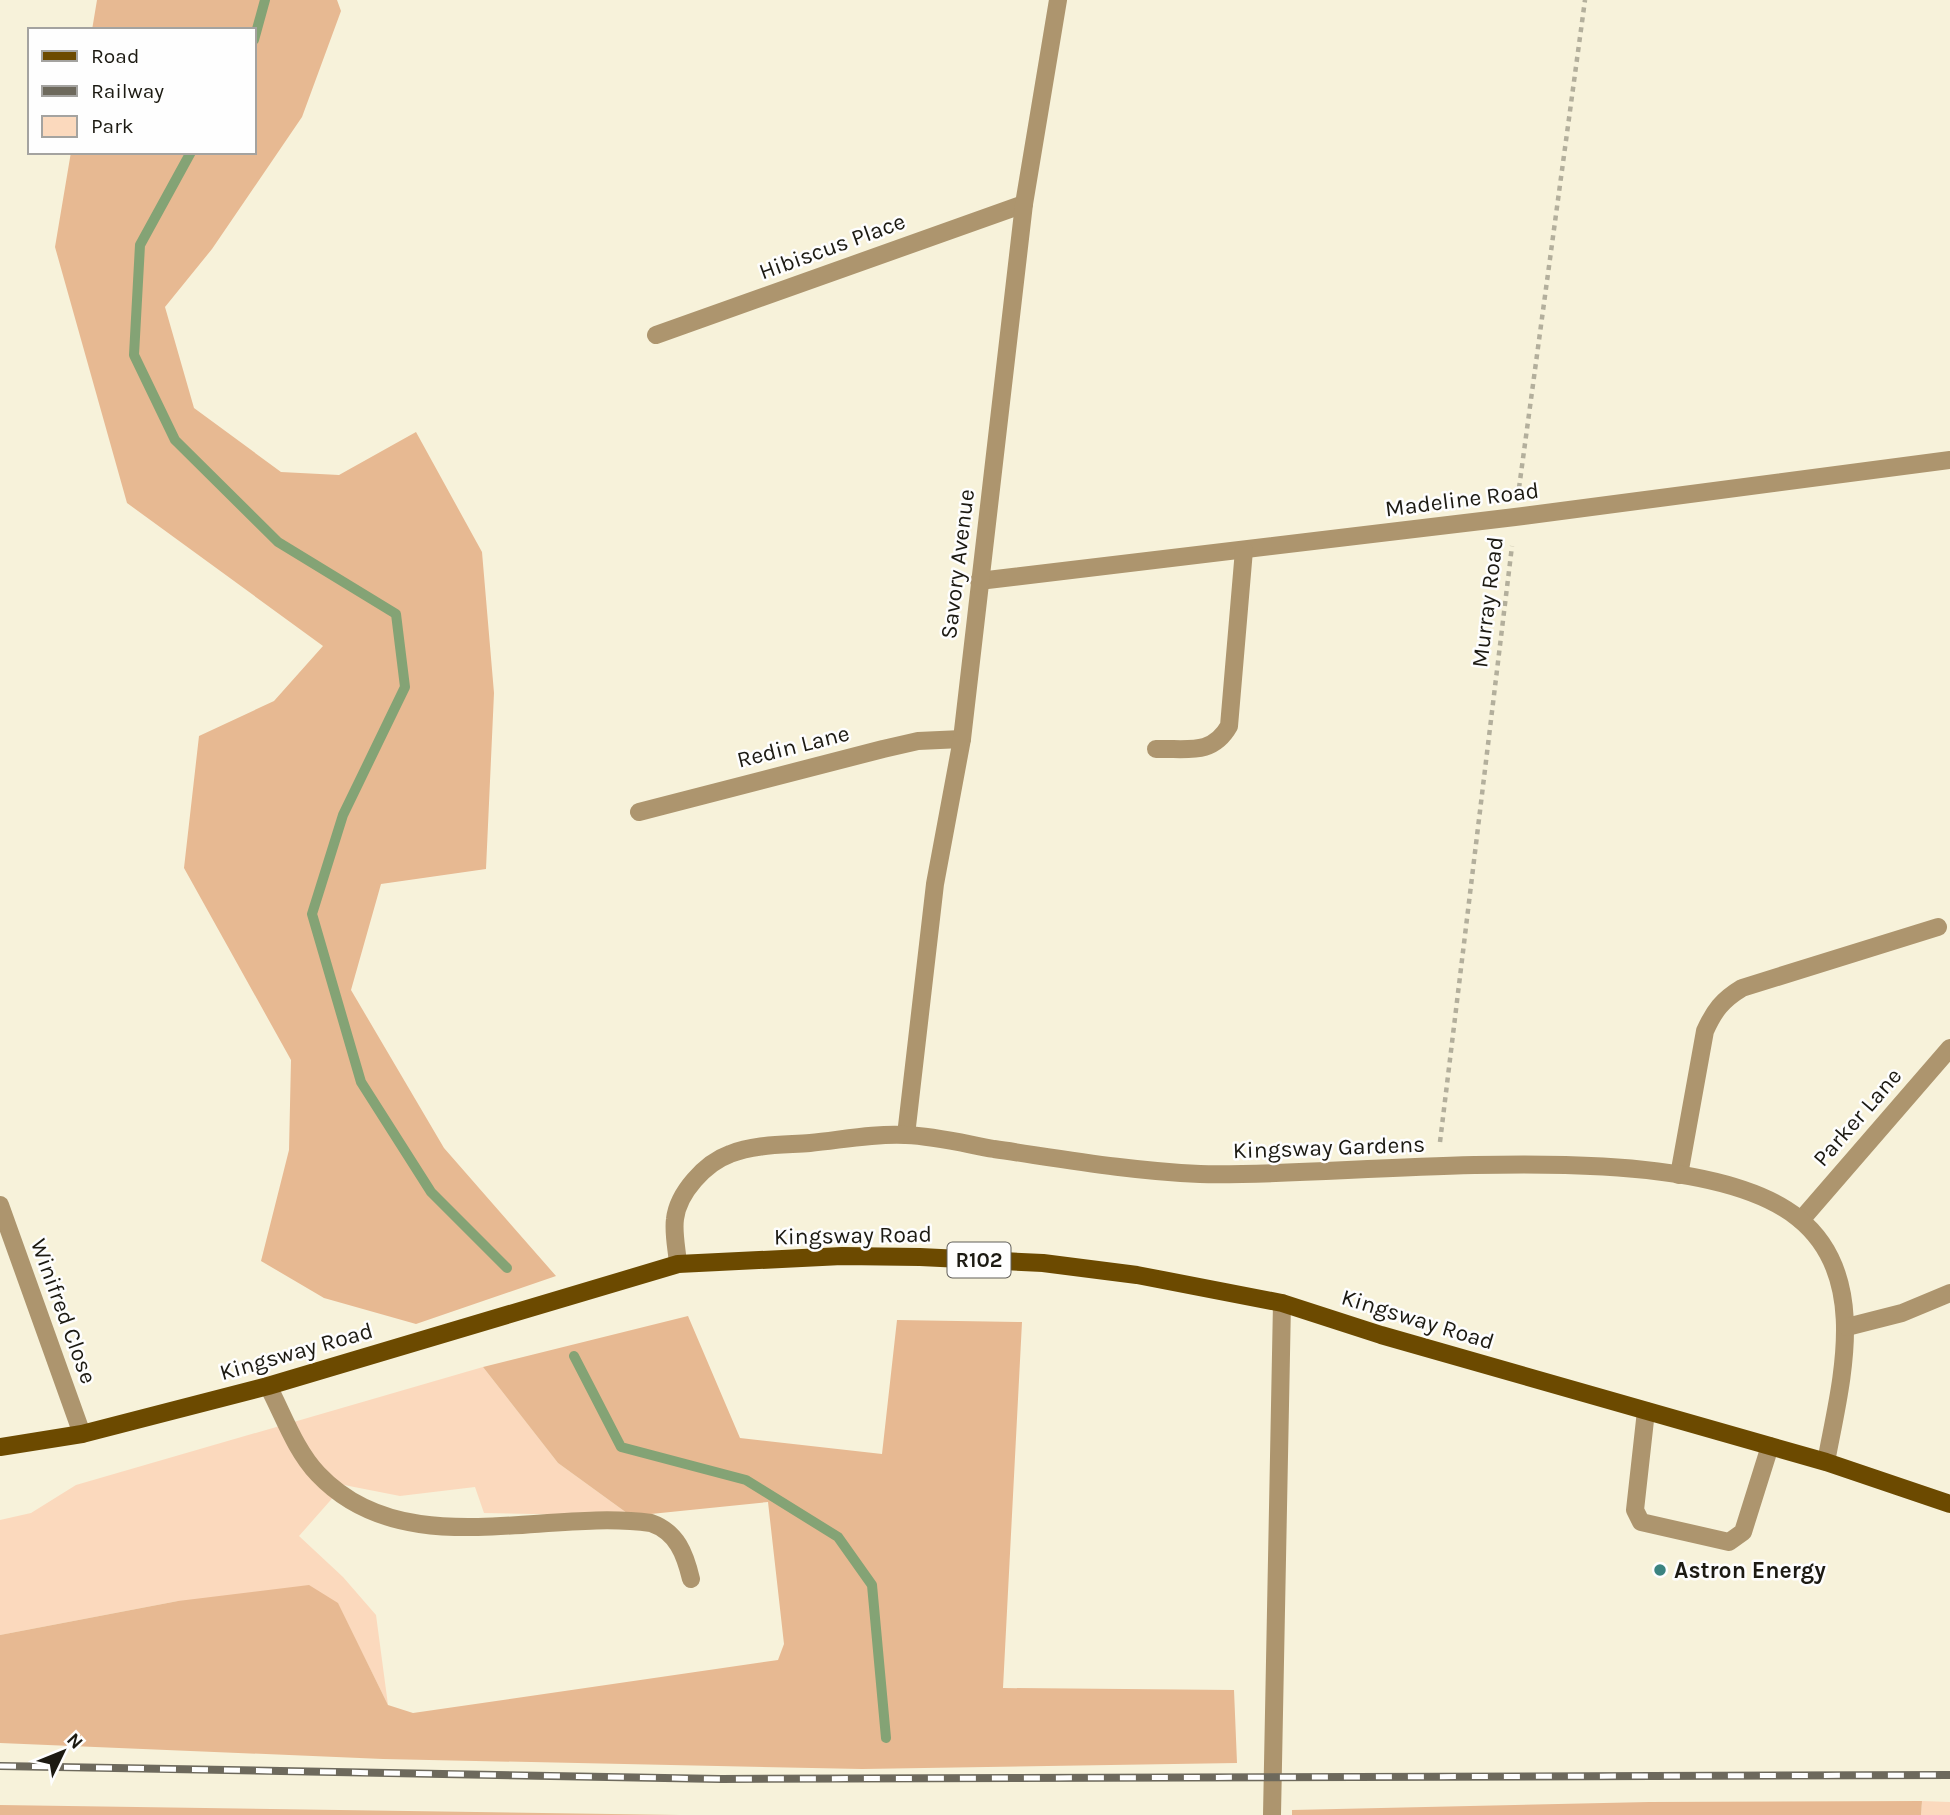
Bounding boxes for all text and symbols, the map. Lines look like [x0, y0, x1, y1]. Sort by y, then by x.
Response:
legend [28, 28, 256, 154]
text: Road [91, 44, 139, 68]
text: Railway [91, 79, 164, 103]
text: Park [91, 114, 134, 138]
street label: Hibiscus Place [755, 208, 909, 285]
street label: Madeline Road [1384, 477, 1541, 522]
street label: Savory Avenue [935, 488, 980, 641]
street label: Murray Road [1466, 535, 1509, 669]
street label: Redin Lane [734, 719, 852, 773]
street label: Parker Lane [1807, 1063, 1907, 1172]
street label: Kingsway Gardens [1232, 1131, 1426, 1164]
street label: Kingsway Road [774, 1221, 932, 1250]
street label: Winifred Close [25, 1235, 102, 1387]
road number: R102 [948, 1242, 1010, 1278]
street label: Kingsway Road [1338, 1283, 1497, 1356]
street label: Kingsway Road [216, 1317, 376, 1386]
place label: Astron Energy [1674, 1557, 1826, 1584]
marker: Astron Energy [1652, 1562, 1668, 1578]
north arrow [28, 1717, 98, 1787]
text: N [62, 1729, 87, 1754]

